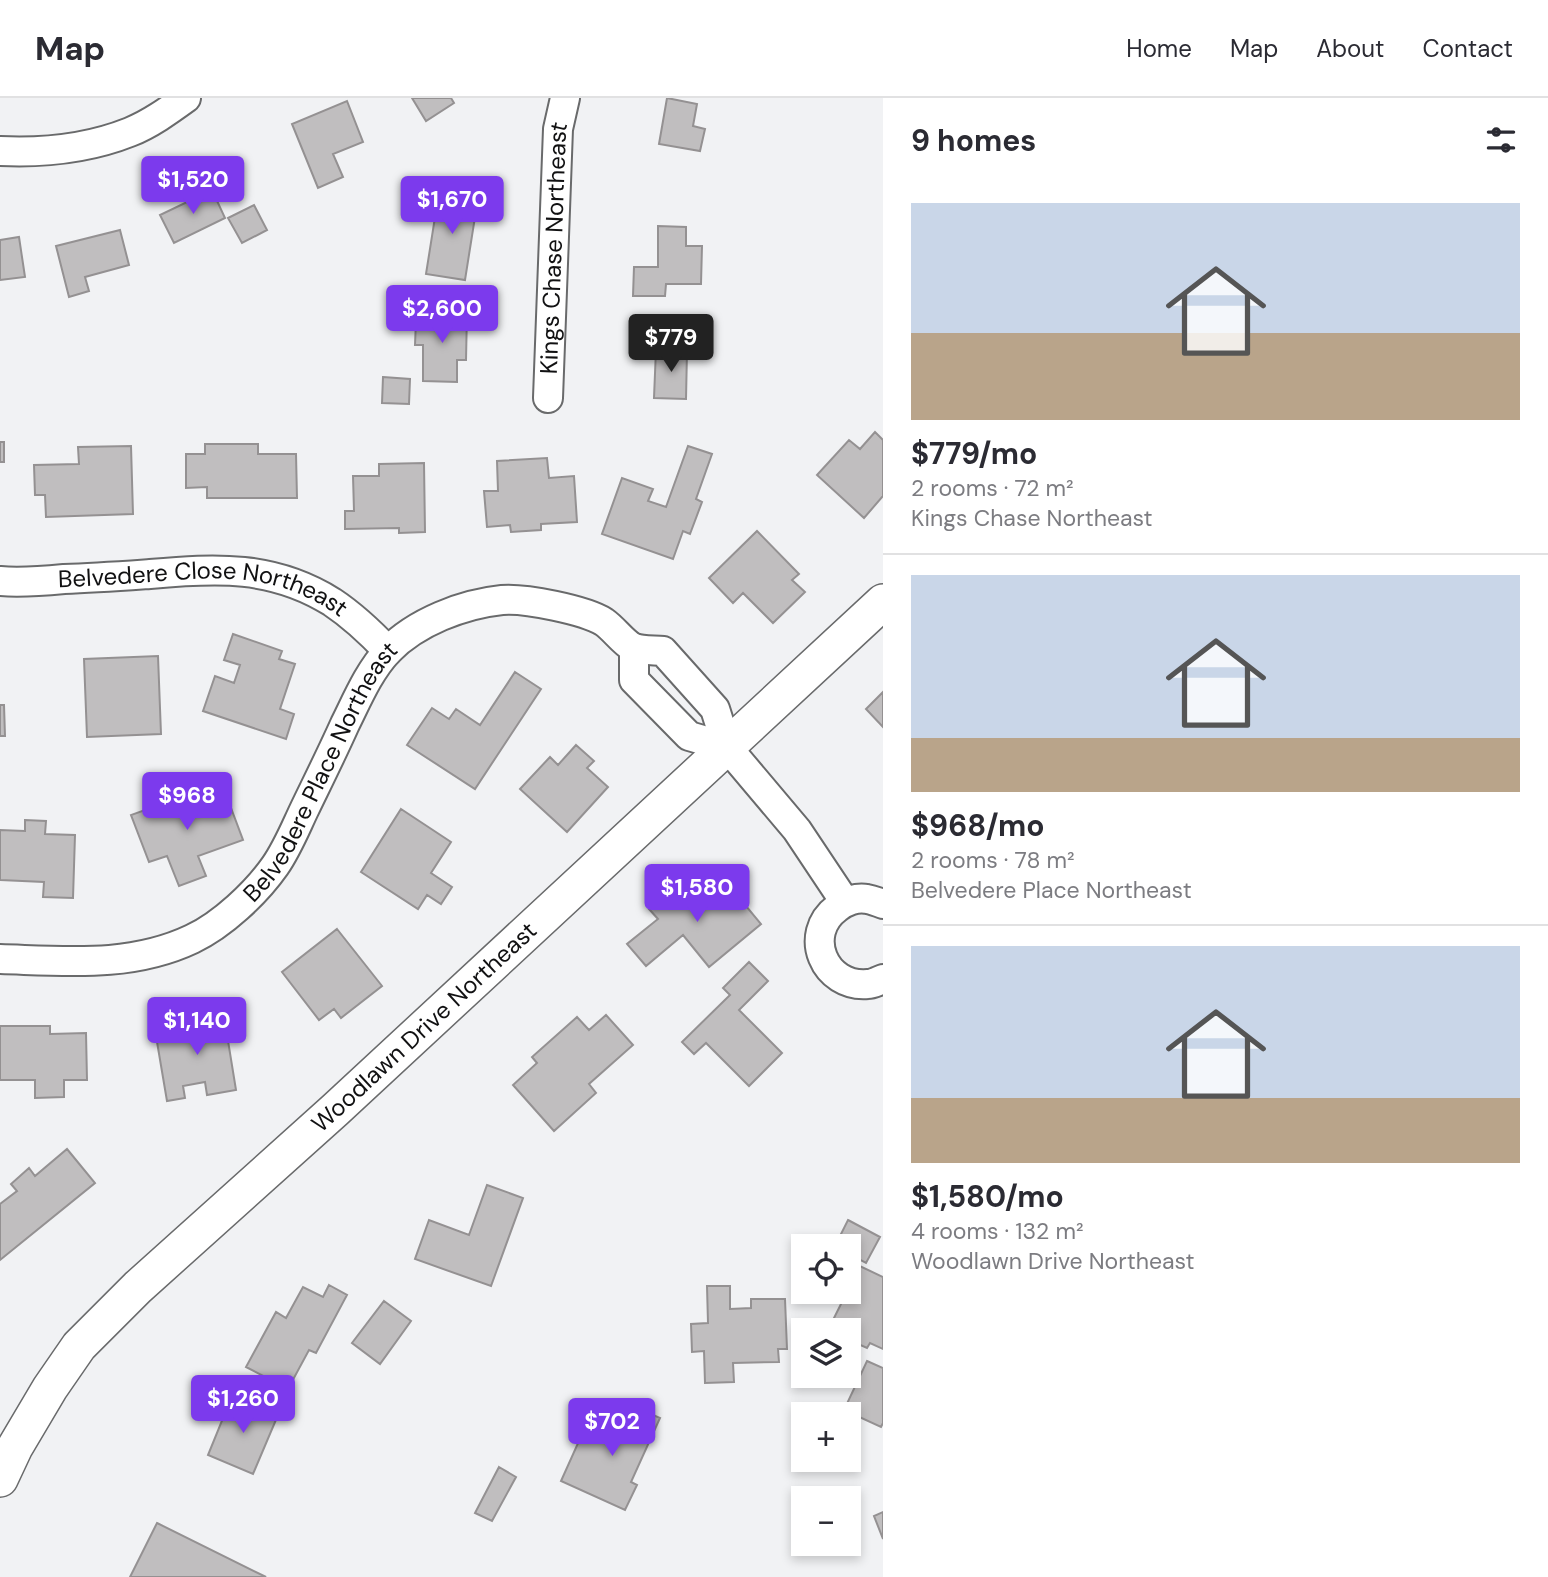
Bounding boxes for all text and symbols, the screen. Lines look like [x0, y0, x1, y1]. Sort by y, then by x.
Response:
text: Map [35, 27, 105, 70]
text: Home [1126, 33, 1192, 64]
text: Map [1230, 33, 1278, 64]
text: About [1316, 33, 1385, 64]
text: Contact [1423, 33, 1513, 64]
street label: Kings Chase Northeast [533, 119, 574, 375]
text: 9 homes [911, 121, 1036, 160]
icon: filters [1482, 121, 1520, 159]
pin: $1,520 [136, 156, 250, 216]
text: $1,520 [157, 164, 229, 194]
pin: $1,670 [395, 176, 509, 236]
text: $1,670 [417, 184, 487, 214]
icon: home [1153, 248, 1279, 374]
pin: $2,600 [385, 286, 499, 345]
text: $2,600 [402, 293, 482, 323]
pin: $779 [630, 314, 712, 374]
text: $779 [645, 322, 697, 352]
text: $779/mo [911, 434, 1037, 473]
text: 2 rooms · 72 m² [911, 473, 1074, 503]
text: Kings Chase Northeast [911, 503, 1153, 533]
street label: Belvedere Close Northeast [57, 554, 354, 623]
icon: home [1153, 620, 1279, 746]
street label: Belvedere Place Northeast [236, 634, 404, 908]
pin: $968 [146, 772, 228, 832]
text: $968 [158, 780, 216, 810]
text: $968/mo [911, 806, 1045, 845]
text: 2 rooms · 78 m² [911, 845, 1075, 875]
pin: $1,580 [640, 864, 754, 924]
text: $1,580 [661, 872, 733, 902]
text: Belvedere Place Northeast [911, 875, 1192, 905]
street label: Woodlawn Drive Northeast [305, 915, 543, 1139]
icon: home [1153, 991, 1279, 1117]
pin: $1,140 [140, 998, 254, 1057]
text: $1,140 [163, 1005, 231, 1035]
text: $1,580/mo [911, 1177, 1064, 1216]
text: 4 rooms · 132 m² [911, 1216, 1083, 1246]
map controls [791, 1234, 861, 1556]
button: locate [791, 1234, 861, 1304]
text: Woodlawn Drive Northeast [911, 1246, 1195, 1276]
button: layers [791, 1318, 861, 1388]
pin: $1,260 [186, 1376, 300, 1435]
text: $1,260 [207, 1383, 279, 1413]
pin: $702 [571, 1398, 653, 1458]
button: + [791, 1402, 861, 1472]
text: $702 [584, 1406, 640, 1436]
button: − [791, 1486, 861, 1556]

